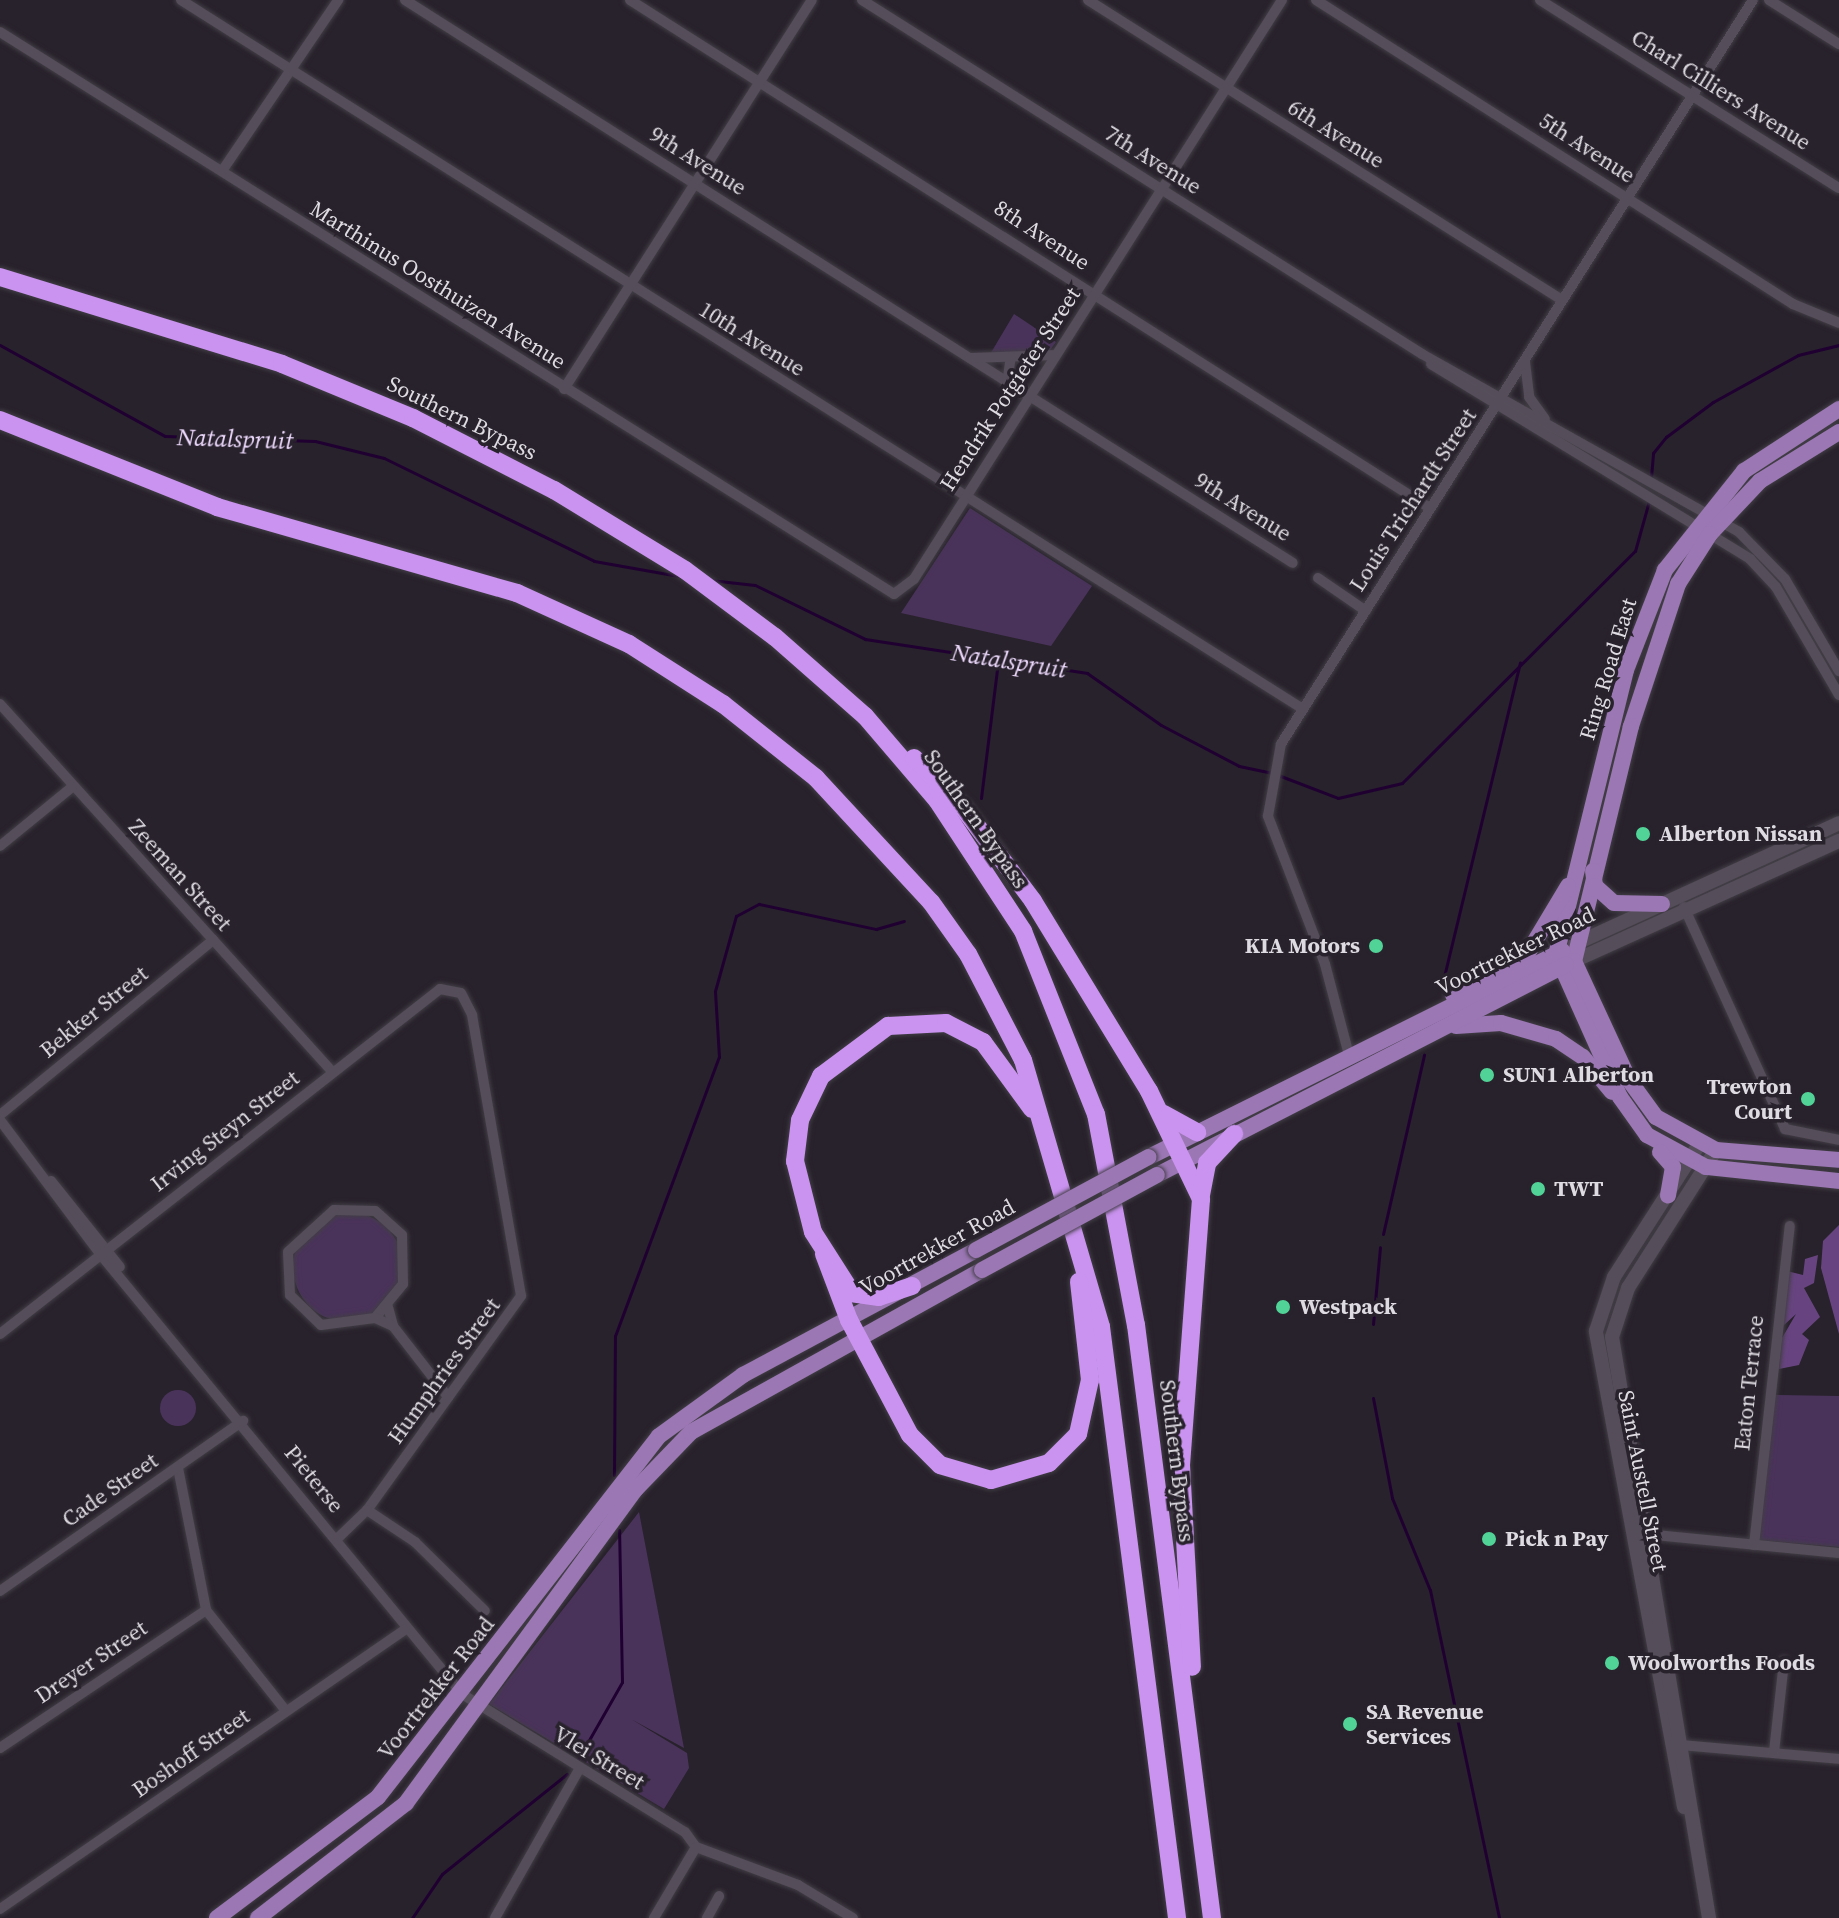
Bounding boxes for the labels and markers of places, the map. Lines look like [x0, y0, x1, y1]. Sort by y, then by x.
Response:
place label: Alberton Nissan [1659, 821, 1822, 847]
marker: Alberton Nissan [1634, 825, 1652, 843]
place label: KIA Motors [1245, 933, 1360, 959]
marker: KIA Motors [1367, 937, 1385, 955]
place label: SUN1 Alberton [1503, 1062, 1654, 1088]
marker: SUN1 Alberton [1478, 1066, 1496, 1084]
place label: Trewton Court [1706, 1073, 1792, 1124]
marker: Trewton Court [1799, 1090, 1817, 1108]
place label: TWT [1554, 1176, 1603, 1202]
marker: TWT [1529, 1180, 1547, 1198]
place label: Westpack [1299, 1294, 1397, 1320]
marker: Westpack [1274, 1298, 1292, 1316]
place label: Pick n Pay [1505, 1526, 1609, 1552]
marker: Pick n Pay [1480, 1530, 1498, 1548]
place label: Woolworths Foods [1628, 1650, 1815, 1676]
marker: Woolworths Foods [1603, 1654, 1621, 1672]
place label: SA Revenue Services [1366, 1698, 1484, 1750]
marker: SA Revenue Services [1341, 1715, 1359, 1733]

